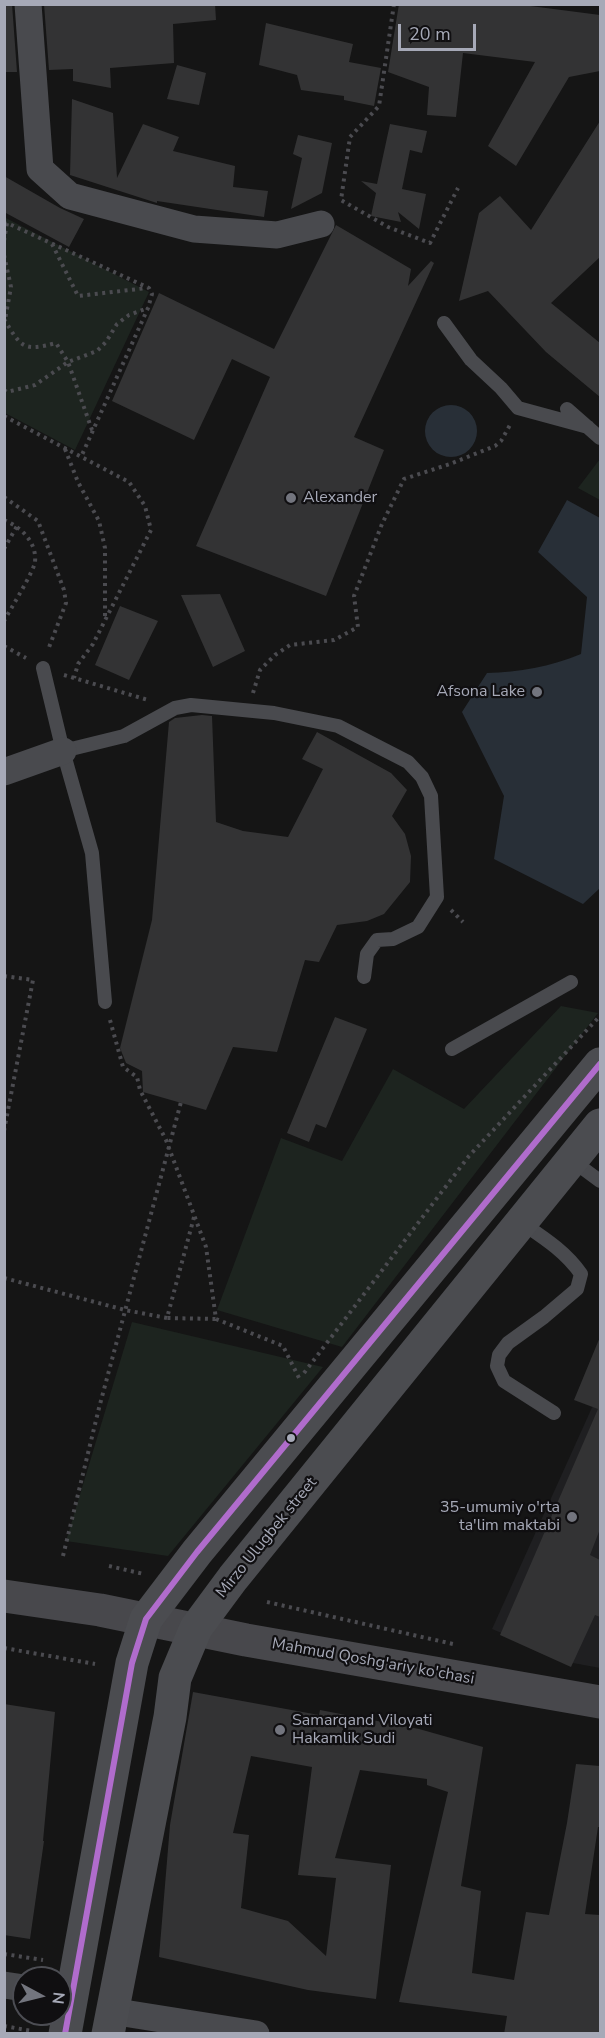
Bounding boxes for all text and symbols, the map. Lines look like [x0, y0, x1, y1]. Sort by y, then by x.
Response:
scale bar [401, 12, 479, 50]
text: 20 m [409, 22, 451, 46]
place label: Alexander [303, 488, 377, 508]
marker: Alexander [284, 491, 298, 505]
place label: Afsona Lake [436, 682, 525, 702]
marker: Afsona Lake [530, 685, 544, 699]
unlabelled marker [285, 1432, 297, 1444]
street label: Mirzo Ulugbek street [212, 1474, 322, 1602]
place label: 35-umumiy o'rta ta'lim maktabi [440, 1498, 560, 1536]
marker: 35-umumiy o'rta ta'lim maktabi [565, 1510, 579, 1524]
street label: Mahmud Qoshg'ariy ko'chasi [270, 1635, 476, 1689]
place label: Samarqand Viloyati Hakamlik Sudi [292, 1711, 432, 1749]
marker: Samarqand Viloyati Hakamlik Sudi [273, 1723, 287, 1737]
north arrow [12, 1966, 72, 2026]
text: N [46, 1991, 70, 2005]

